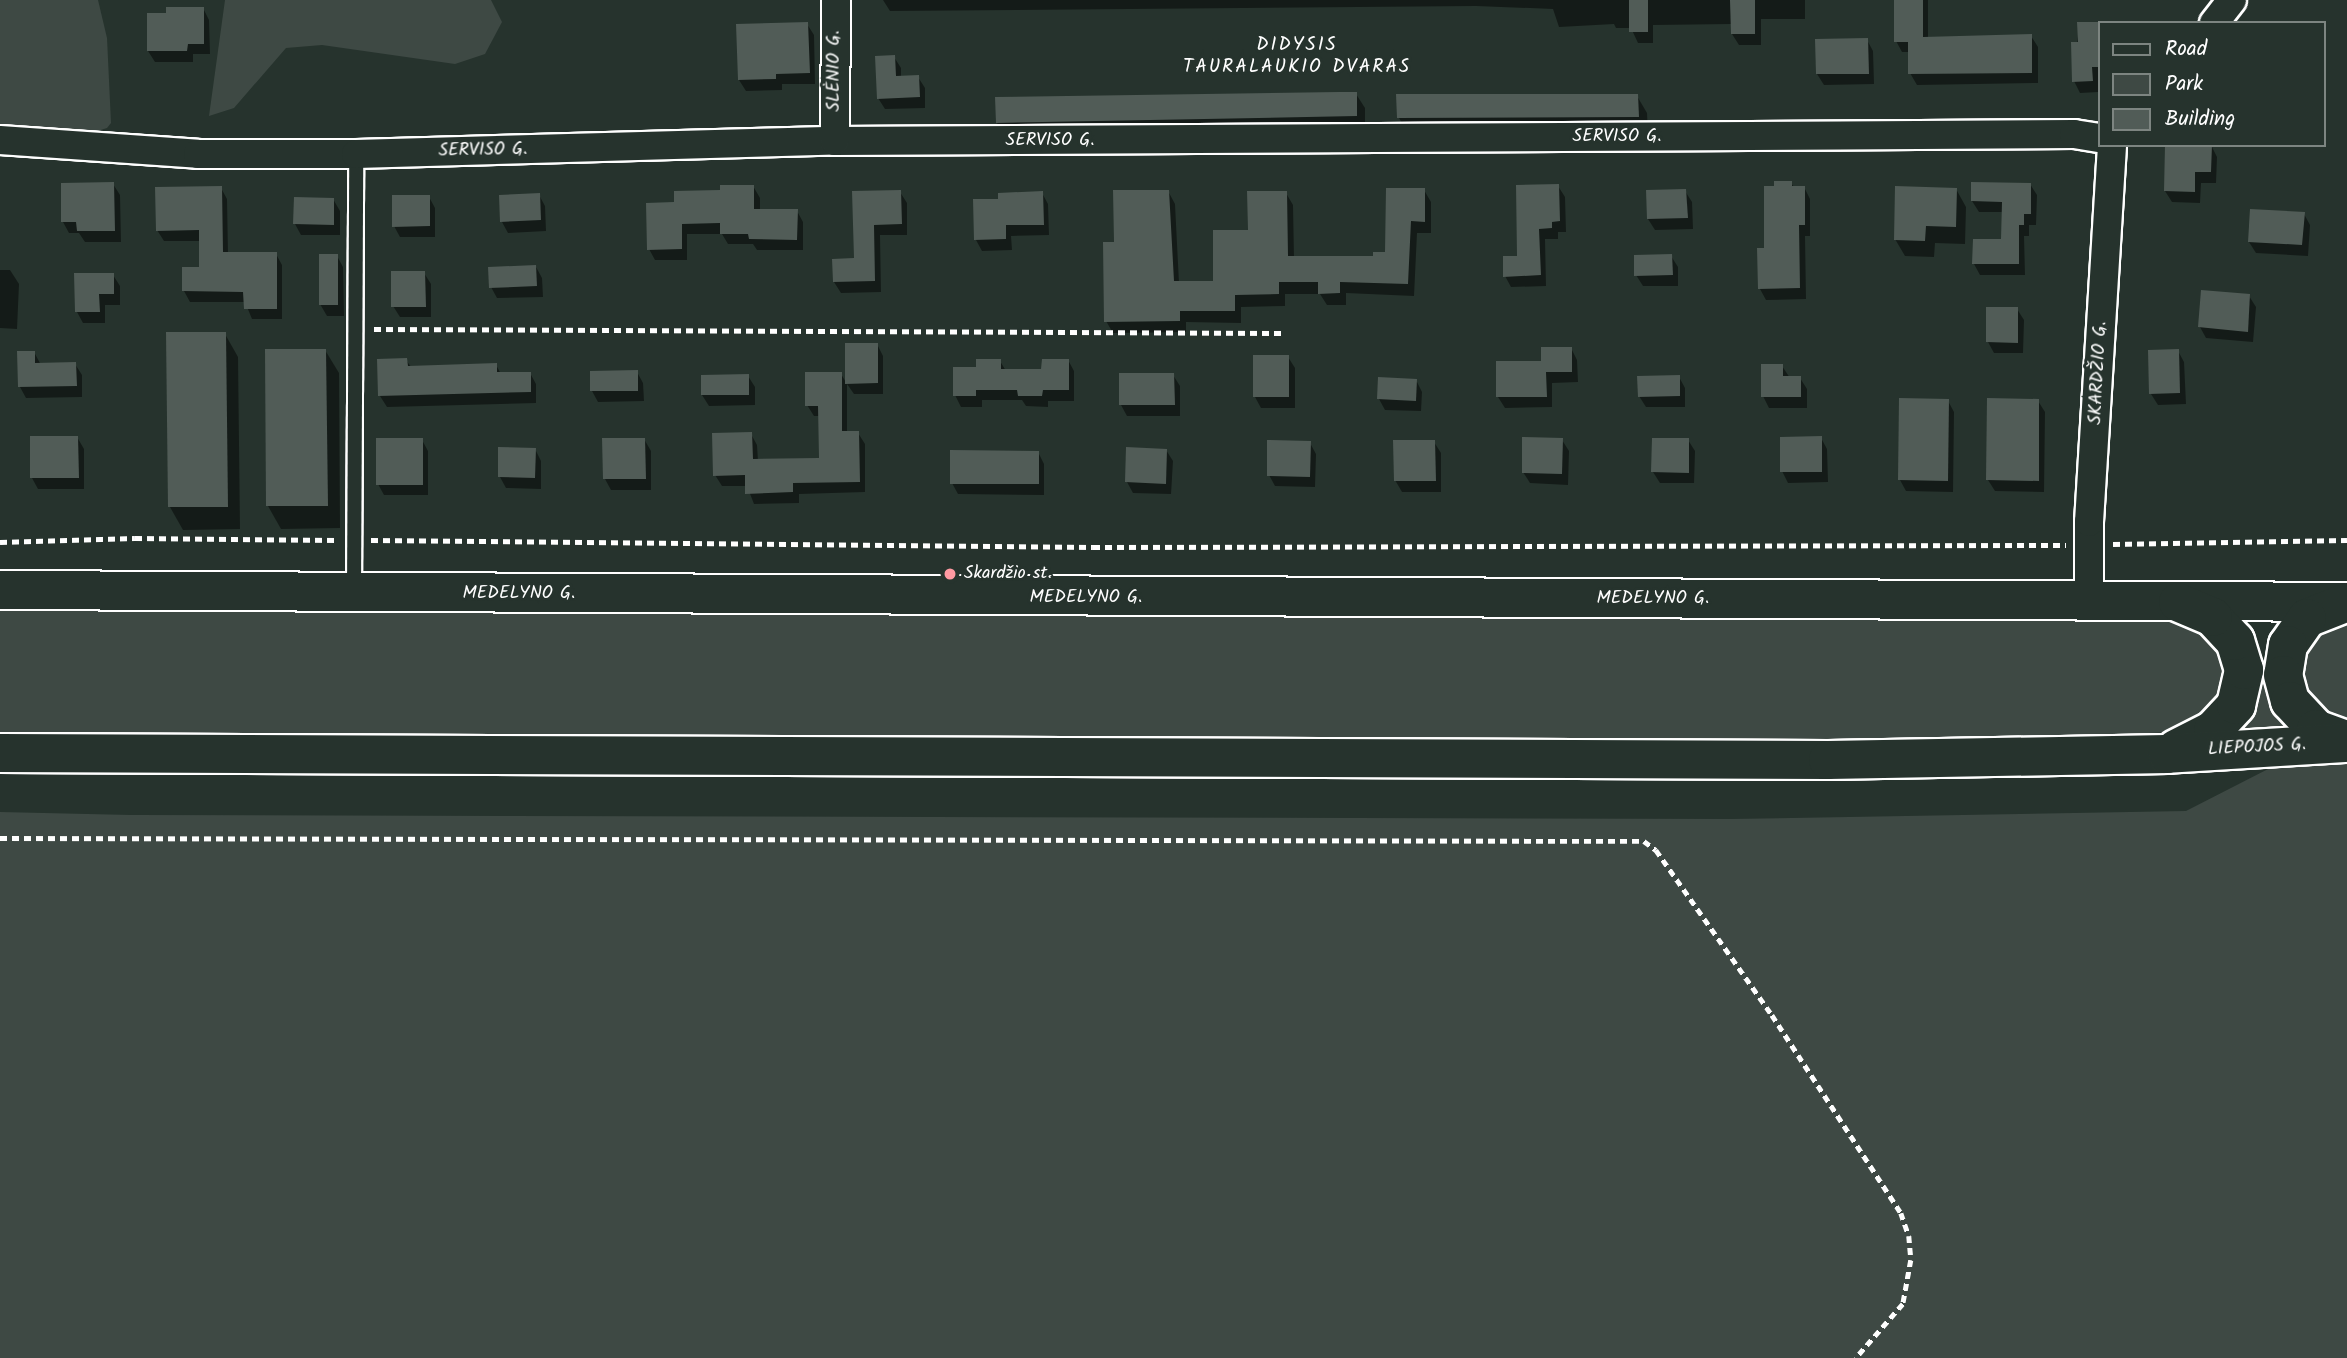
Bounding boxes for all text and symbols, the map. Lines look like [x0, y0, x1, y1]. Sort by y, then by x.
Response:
legend [2098, 21, 2326, 147]
street label: SLĖNIO G. [824, 30, 846, 112]
text: Road [2165, 33, 2207, 66]
district label: DIDYSIS TAURALAUKIO DVARAS [1185, 35, 1409, 79]
text: Park [2165, 68, 2203, 101]
text: Building [2165, 103, 2235, 136]
street label: SERVISO G. [1573, 126, 1661, 148]
street label: SERVISO G. [1006, 130, 1094, 152]
street label: SERVISO G. [438, 139, 528, 163]
street label: SKARDŽIO G. [2086, 321, 2112, 425]
place label: Skardžio st. [964, 563, 1052, 585]
marker: Skardžio st. [942, 566, 958, 582]
street label: MEDELYNO G. [463, 583, 575, 605]
street label: MEDELYNO G. [1030, 587, 1142, 609]
street label: MEDELYNO G. [1597, 588, 1709, 610]
street label: LIEPOJOS G. [2207, 735, 2307, 761]

